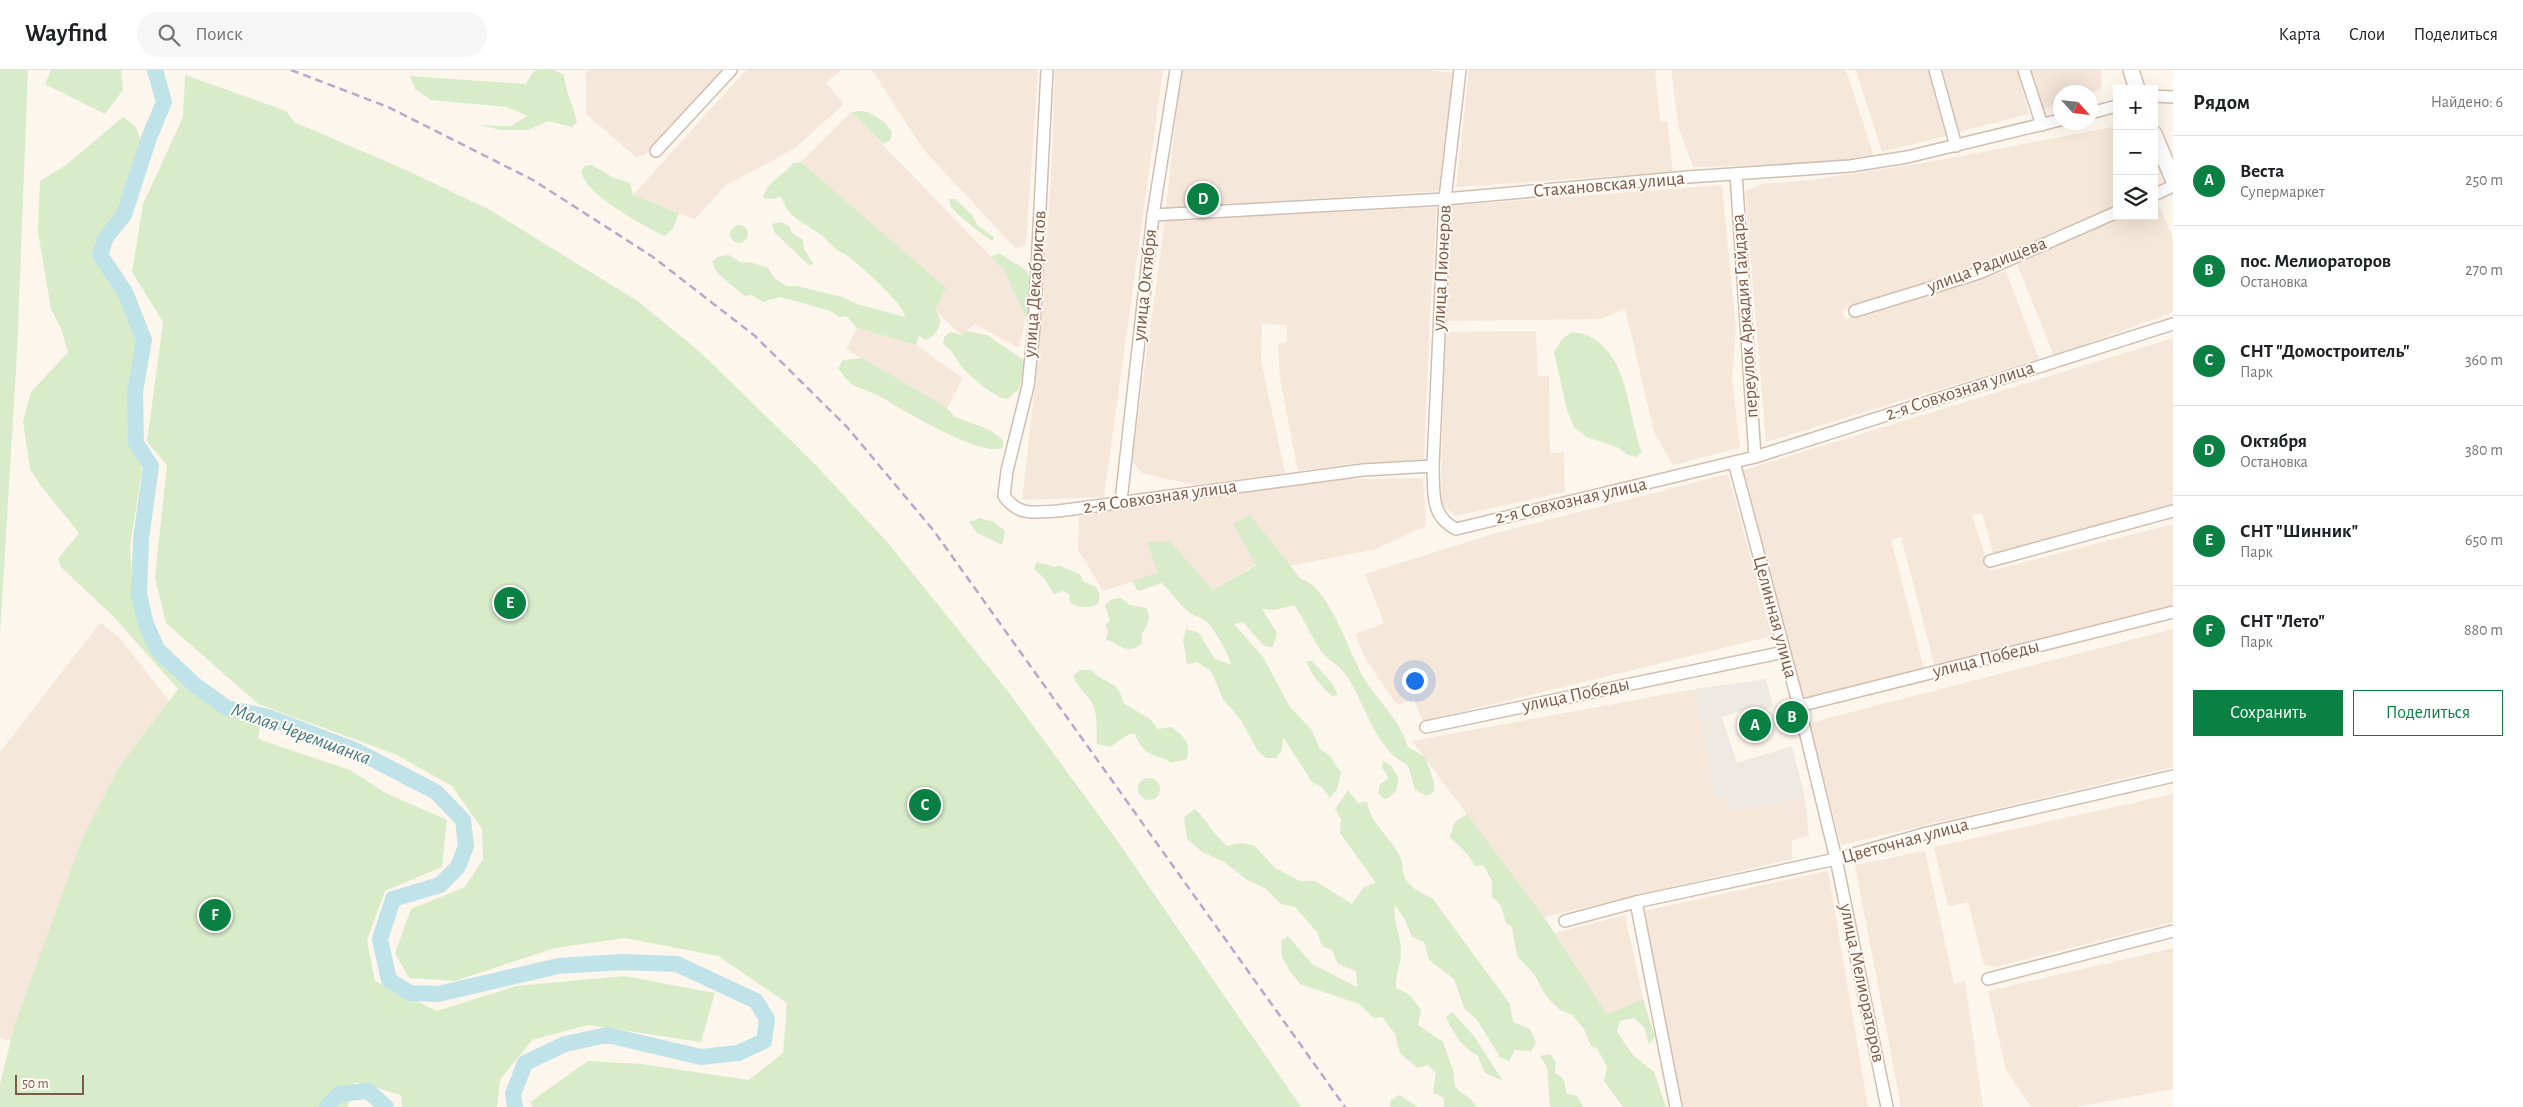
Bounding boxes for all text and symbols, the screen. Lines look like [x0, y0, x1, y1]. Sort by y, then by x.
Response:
search box [137, 12, 487, 57]
icon: search [155, 21, 183, 49]
text: Wayfind [25, 22, 107, 46]
text: Поиск [195, 25, 243, 44]
text: Карта [2279, 26, 2321, 44]
text: Слои [2349, 26, 2385, 44]
text: Поделиться [2413, 26, 2498, 44]
north arrow [2053, 85, 2098, 130]
map controls [2113, 85, 2158, 220]
button: + [2113, 85, 2158, 130]
text: Рядом [2193, 92, 2250, 113]
text: Найдено: 6 [2431, 94, 2503, 110]
button: − [2113, 130, 2158, 175]
text: Веста [2240, 162, 2284, 181]
street label: Стахановская улица [1533, 169, 1686, 201]
text: A [2204, 172, 2214, 188]
text: 250 m [2465, 172, 2503, 188]
button: layers [2113, 175, 2158, 220]
pin: D [1187, 180, 1219, 218]
text: Супермаркет [2240, 184, 2325, 200]
street label: улица Пионеров [1429, 204, 1455, 332]
street label: улица Декабристов [1020, 210, 1050, 359]
street label: переулок Аркадия Гайдара [1728, 213, 1762, 419]
street label: улица Октября [1130, 228, 1160, 343]
street label: улица Радищева [1924, 233, 2050, 297]
text: пос. Мелиораторов [2240, 252, 2391, 271]
text: B [2204, 262, 2214, 278]
text: 270 m [2465, 262, 2503, 278]
text: Остановка [2240, 274, 2308, 290]
text: СНТ "Домостроитель" [2240, 342, 2410, 361]
text: C [2205, 352, 2213, 368]
text: 360 m [2465, 352, 2503, 368]
street label: 2-я Совхозная улица [1883, 358, 2037, 424]
text: Парк [2240, 364, 2273, 380]
text: Октября [2240, 432, 2307, 451]
text: D [2204, 442, 2214, 458]
text: 380 m [2465, 442, 2503, 458]
text: Остановка [2240, 454, 2308, 470]
street label: 2-я Совхозная улица [1493, 474, 1649, 528]
street label: 2-я Совхозная улица [1082, 477, 1238, 517]
text: СНТ "Шинник" [2240, 522, 2358, 541]
text: E [2205, 532, 2213, 548]
text: 650 m [2465, 532, 2503, 548]
text: Парк [2240, 544, 2273, 560]
street label: Целинная улица [1749, 554, 1801, 681]
pin: E [494, 584, 526, 622]
text: СНТ "Лето" [2240, 612, 2325, 631]
text: F [2205, 622, 2213, 638]
text: 880 m [2464, 622, 2503, 638]
text: Парк [2240, 634, 2273, 650]
street label: улица Победы [1930, 637, 2041, 682]
your location [1402, 668, 1428, 694]
street label: улица Победы [1520, 674, 1631, 716]
button: Сохранить [2193, 690, 2343, 736]
button: Поделиться [2353, 690, 2503, 736]
pin: B [1776, 698, 1808, 736]
water label: Малая Черемшанка [229, 700, 373, 768]
pin: A [1739, 706, 1771, 744]
pin: C [909, 786, 941, 824]
street label: Цветочная улица [1839, 815, 1971, 867]
pin: F [199, 896, 231, 934]
street label: улица Мелиораторов [1836, 901, 1888, 1064]
scale bar [15, 1072, 84, 1095]
text: 50 m [22, 1077, 49, 1091]

